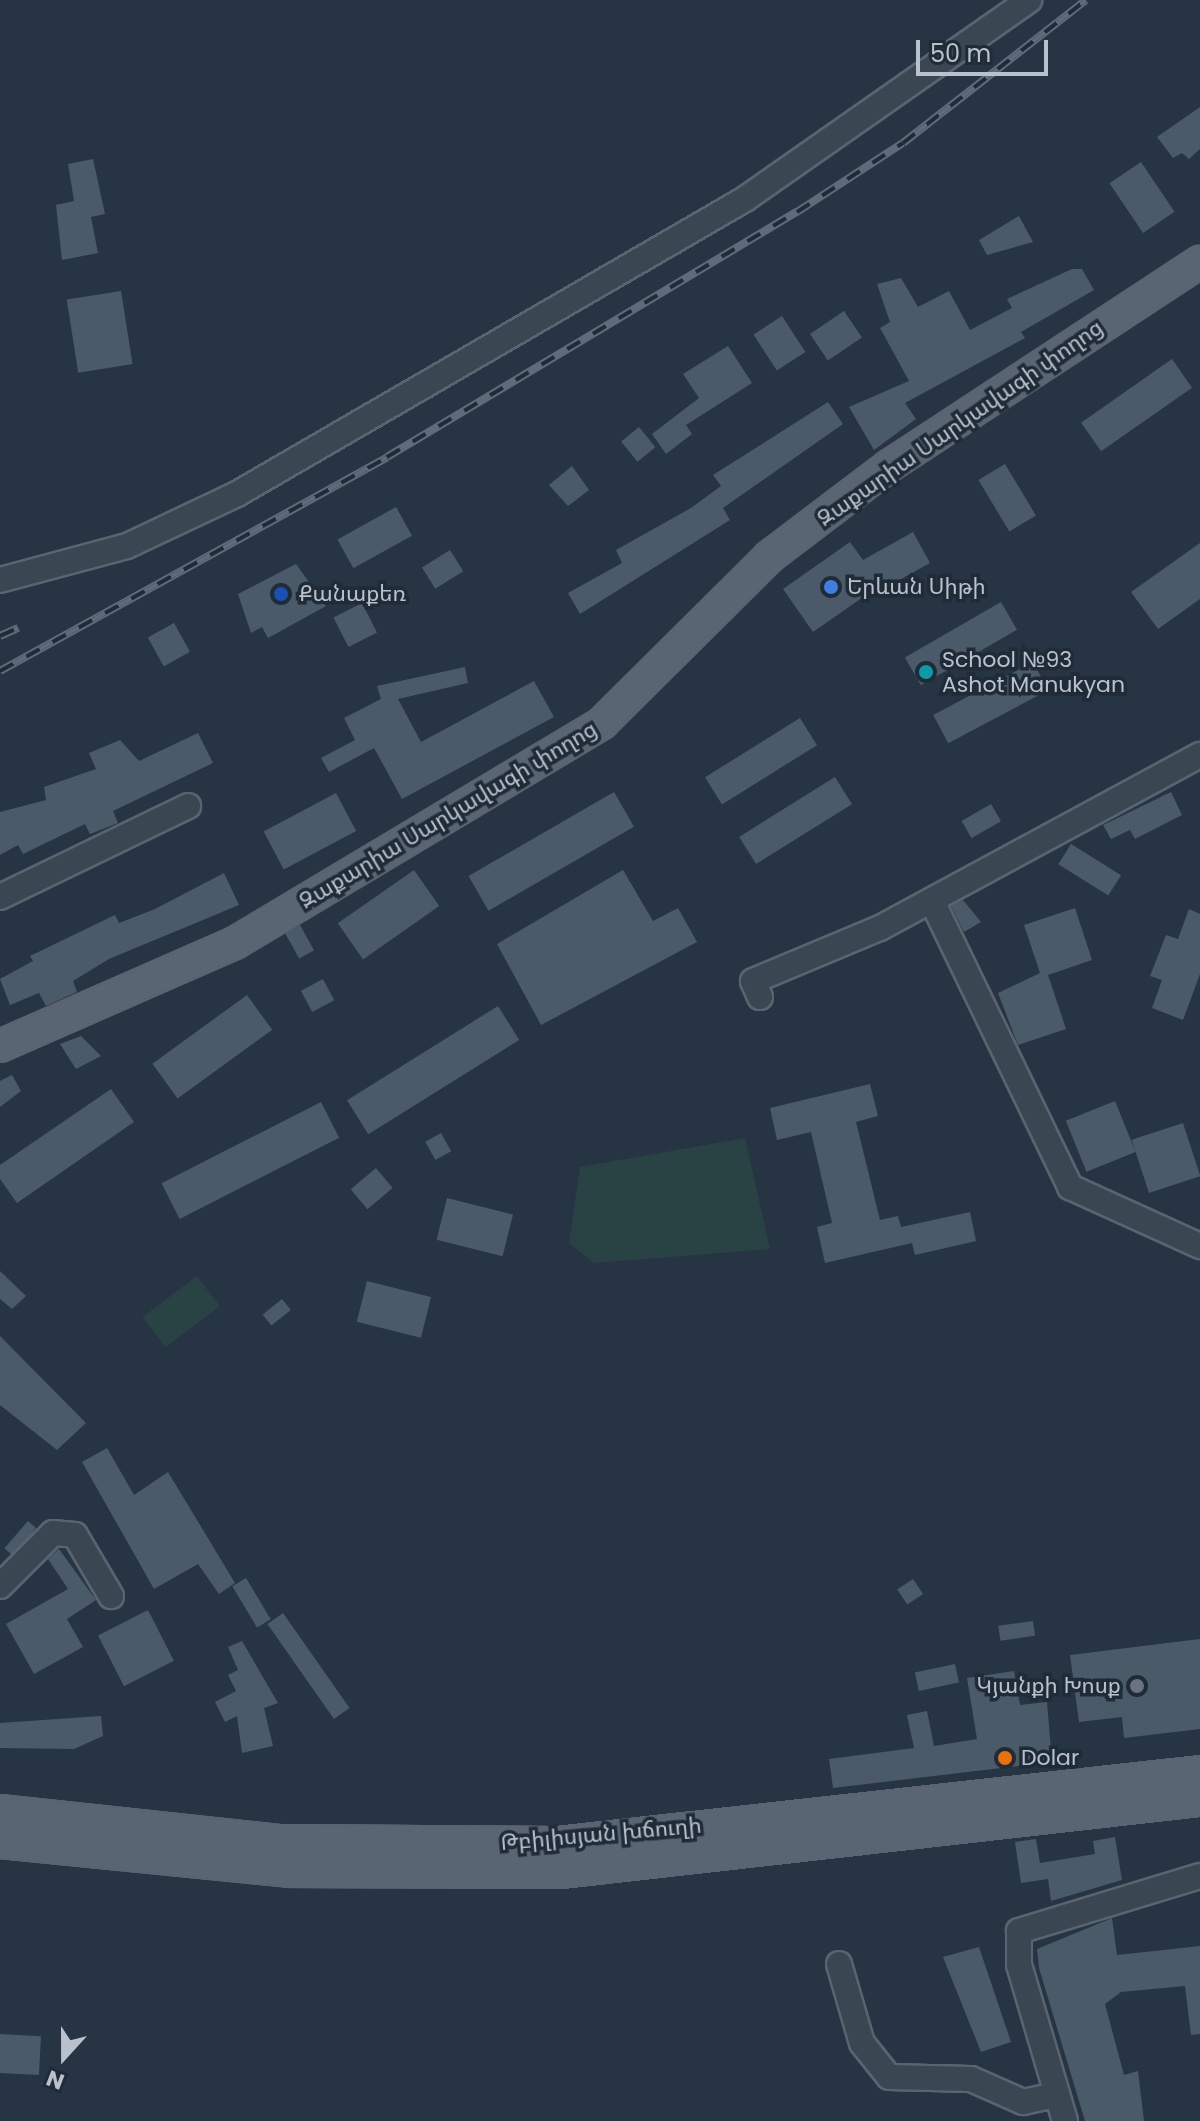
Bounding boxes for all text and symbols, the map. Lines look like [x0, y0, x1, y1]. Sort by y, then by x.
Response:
scale bar [920, 24, 1052, 74]
text: 50 m [930, 37, 991, 70]
street label: Զաքարիա Սարկավագի փողոց [812, 314, 1108, 532]
place label: Երևան Սիթի [847, 574, 986, 600]
marker: Երևան Սիթի [822, 578, 840, 596]
place label: Քանաքեռ [299, 581, 406, 607]
marker: Քանաքեռ [270, 583, 292, 605]
place label: School №93 Ashot Manukyan [942, 646, 1125, 698]
marker: School №93 Ashot Manukyan [917, 663, 935, 681]
street label: Զաքարիա Սարկավագի փողոց [294, 715, 602, 915]
place label: Կյանքի Խոսք [977, 1673, 1121, 1699]
marker: Կյանքի Խոսք [1128, 1677, 1146, 1695]
place label: Dolar [1021, 1745, 1079, 1771]
marker: Dolar [996, 1749, 1014, 1767]
street label: Թբիլիսյան խճուղի [499, 1812, 703, 1856]
north arrow [24, 2017, 104, 2097]
text: N [42, 2062, 69, 2097]

